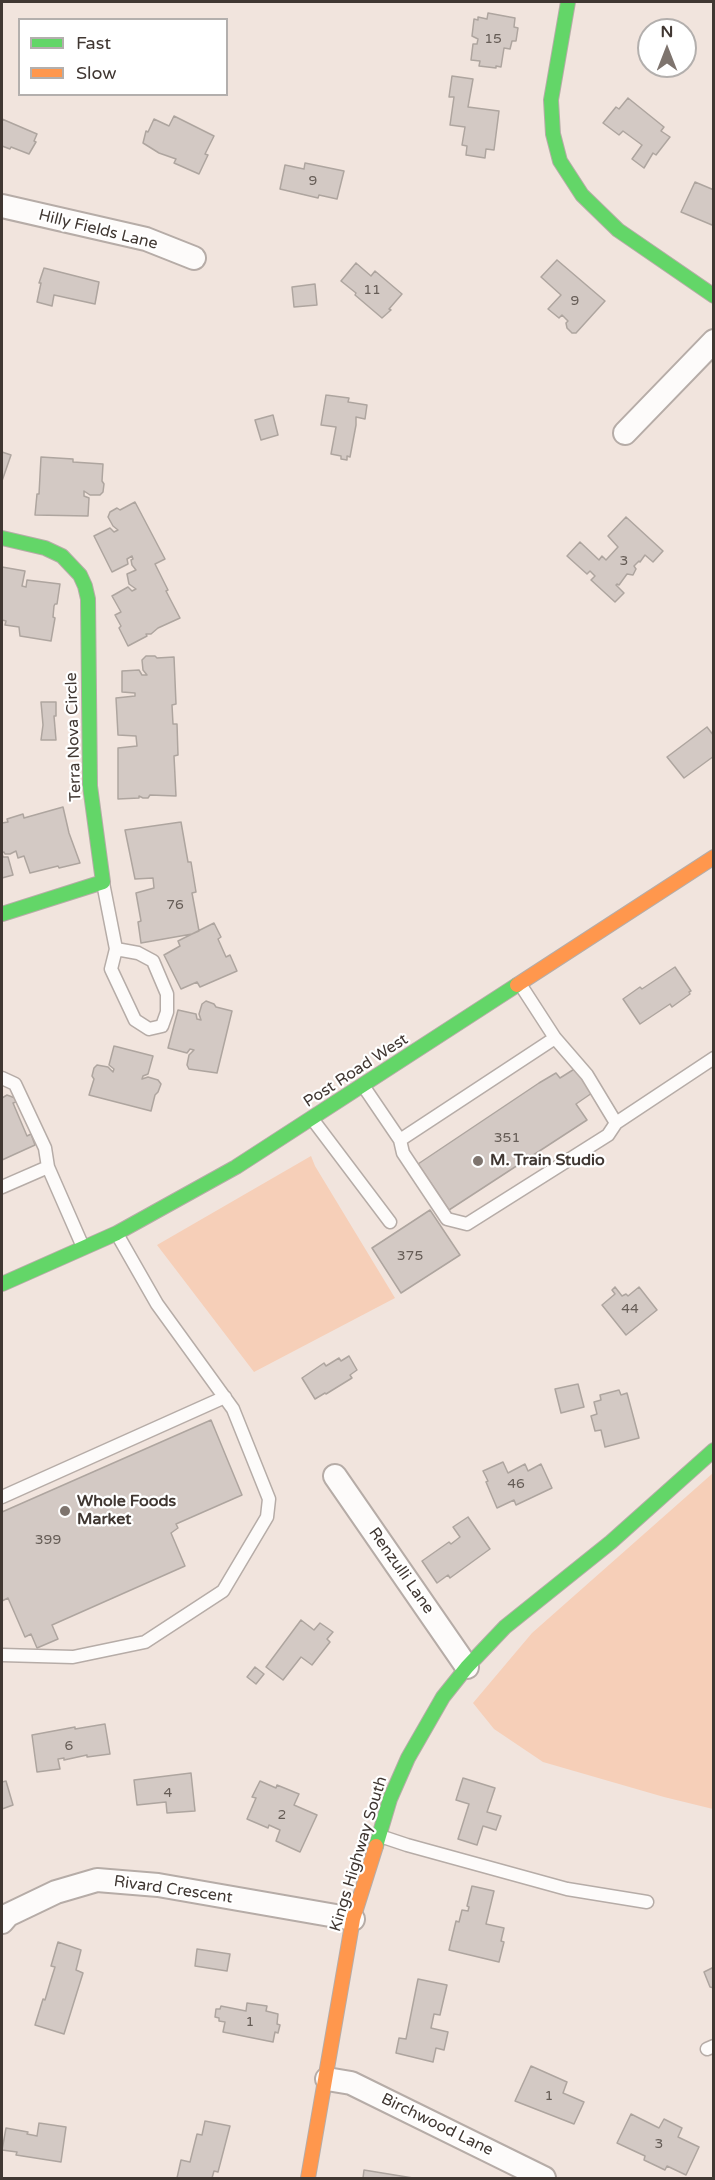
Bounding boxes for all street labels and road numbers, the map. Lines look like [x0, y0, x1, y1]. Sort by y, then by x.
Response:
street label: Hilly Fields Lane [36, 206, 160, 254]
street label: Terra Nova Circle [62, 672, 86, 802]
street label: Post Road West [300, 1030, 412, 1112]
street label: Renzulli Lane [364, 1524, 438, 1618]
street label: Kings Highway South [326, 1774, 392, 1934]
street label: Rivard Crescent [112, 1872, 234, 1908]
street label: Birchwood Lane [378, 2090, 496, 2160]

